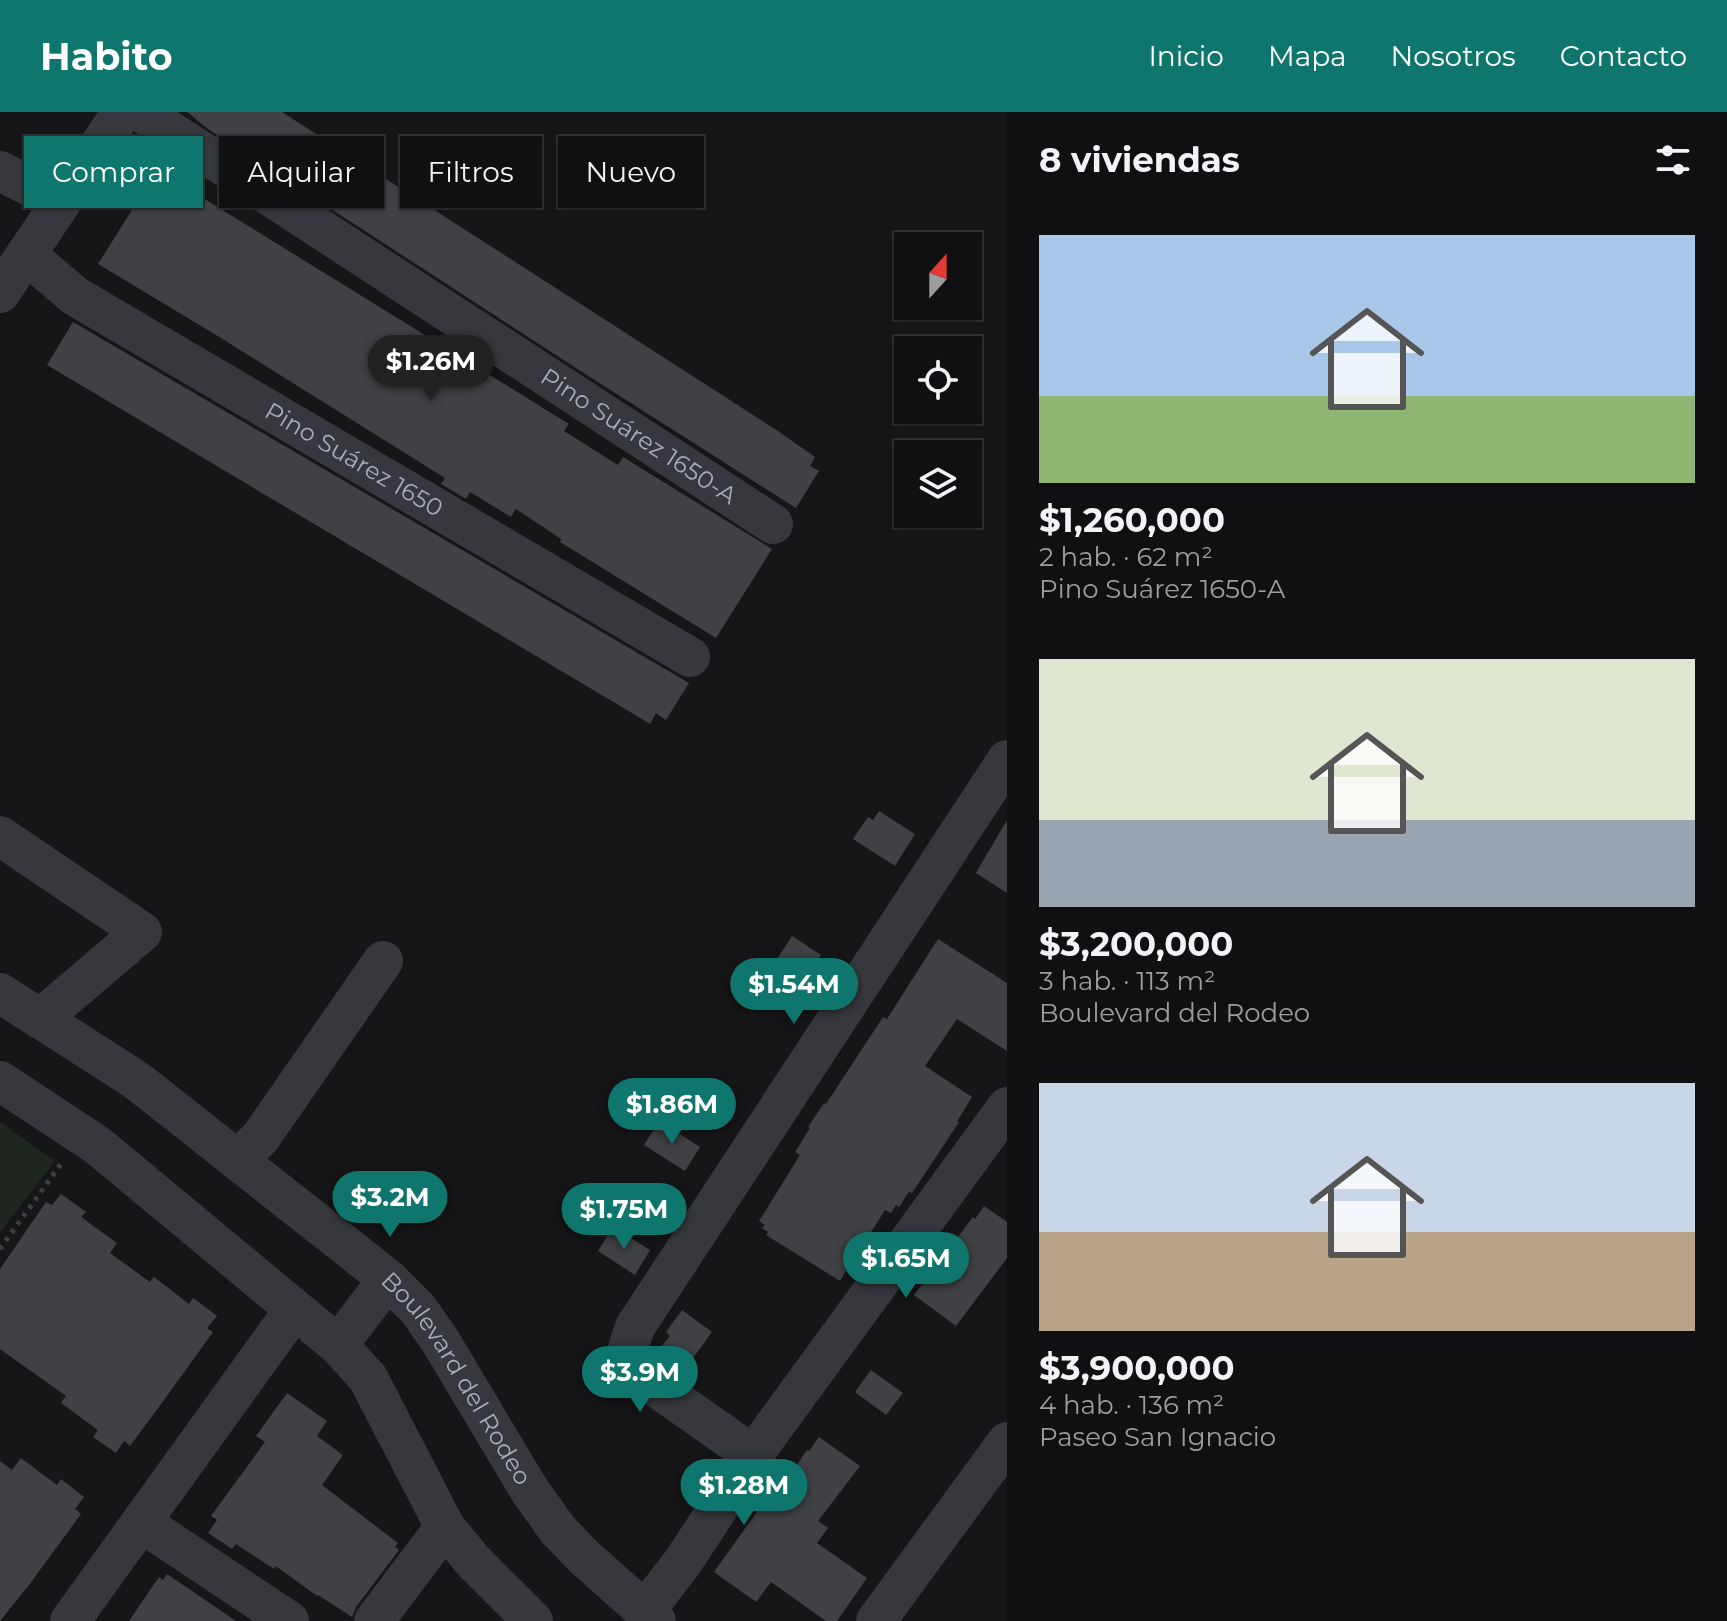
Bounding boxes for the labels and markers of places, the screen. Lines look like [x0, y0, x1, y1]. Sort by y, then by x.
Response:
pin: $1.26M [366, 335, 496, 403]
pin: $1.54M [729, 958, 859, 1026]
pin: $1.86M [607, 1078, 737, 1146]
pin: $3.2M [334, 1171, 446, 1239]
pin: $1.75M [559, 1183, 689, 1251]
pin: $1.65M [841, 1232, 971, 1300]
pin: $3.9M [584, 1346, 696, 1414]
pin: $1.28M [679, 1459, 809, 1527]

